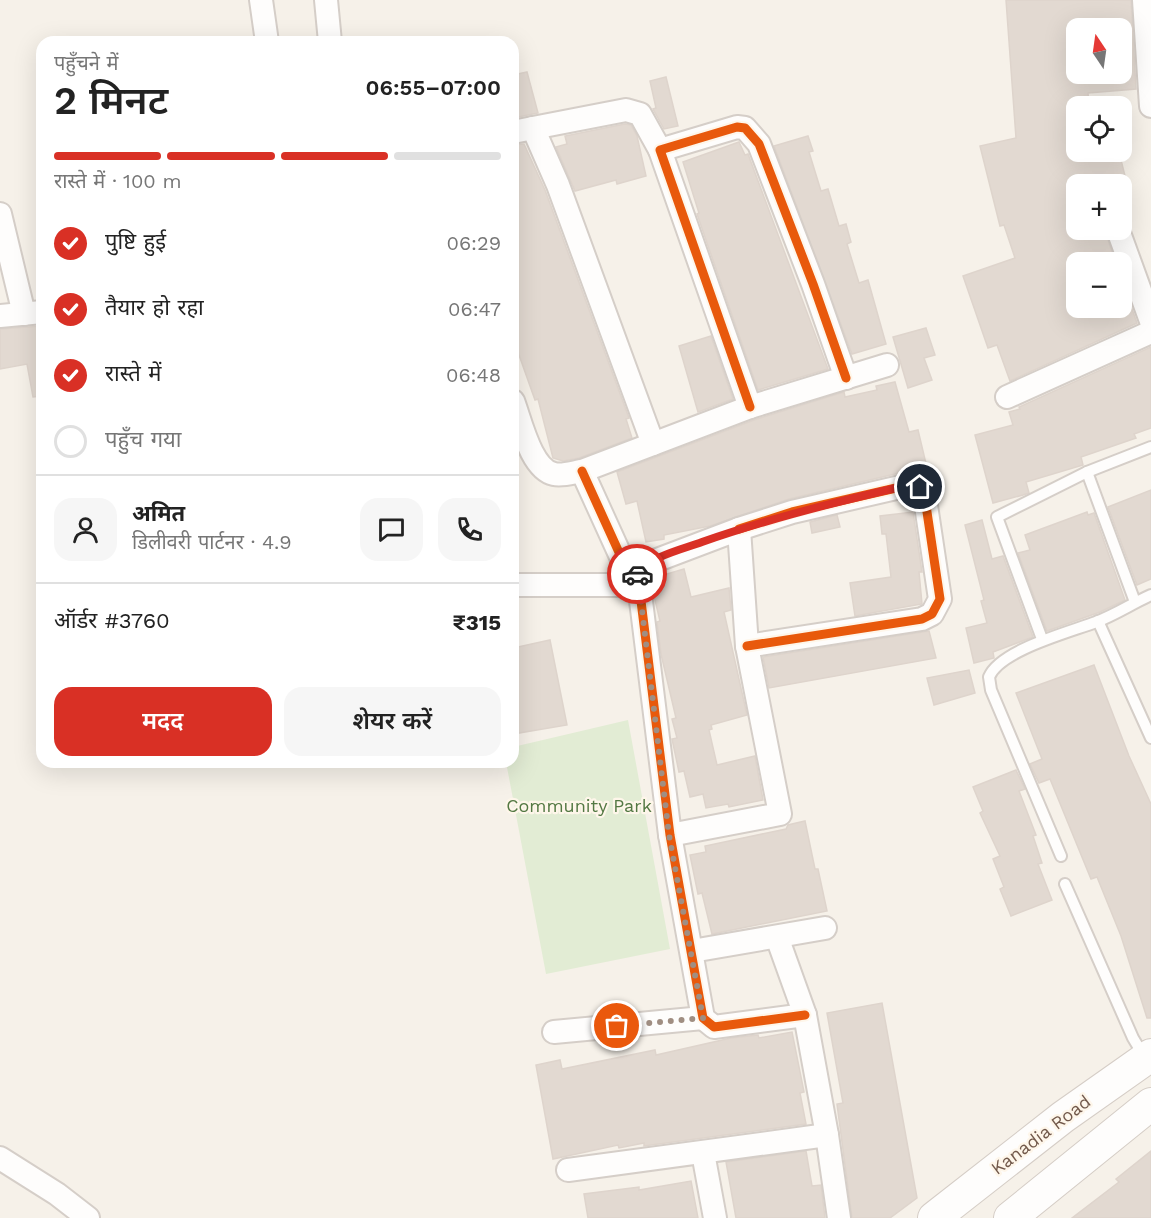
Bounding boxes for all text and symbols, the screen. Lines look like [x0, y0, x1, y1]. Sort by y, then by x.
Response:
north arrow [1066, 18, 1132, 84]
map controls [1066, 18, 1132, 318]
text: पहुँचने में [54, 51, 119, 75]
text: 06:55–07:00 [366, 75, 501, 100]
text: 2 मिनट [54, 78, 168, 123]
button: locate [1066, 96, 1132, 162]
text: रास्ते में · 100 m [54, 169, 182, 193]
button: + [1066, 174, 1132, 240]
icon: check [54, 227, 87, 260]
text: पुष्टि हुई [105, 229, 166, 254]
text: 06:29 [446, 231, 501, 255]
button: − [1066, 252, 1132, 318]
icon: check [54, 293, 87, 326]
text: तैयार हो रहा [105, 295, 204, 320]
text: 06:47 [448, 297, 501, 321]
icon: check [54, 359, 87, 392]
text: रास्ते में [105, 361, 161, 386]
text: 06:48 [446, 363, 501, 387]
text: पहुँच गया [105, 427, 182, 452]
pin [894, 461, 945, 512]
icon: home [903, 470, 936, 503]
button: person [54, 498, 117, 561]
button: chat [360, 498, 423, 561]
button: phone [438, 498, 501, 561]
text: अमित [132, 501, 185, 526]
text: डिलीवरी पार्टनर · 4.9 [132, 530, 292, 554]
courier [607, 544, 667, 604]
icon: car [621, 558, 654, 591]
text: ऑर्डर #3760 [54, 608, 170, 633]
text: ₹315 [452, 610, 501, 635]
button: मदद [54, 687, 272, 756]
button: शेयर करें [284, 687, 501, 756]
park label: Community Park [506, 795, 652, 816]
pin [591, 1000, 642, 1051]
icon: bag [600, 1009, 633, 1042]
street label: Kanadia Road [987, 1090, 1095, 1179]

